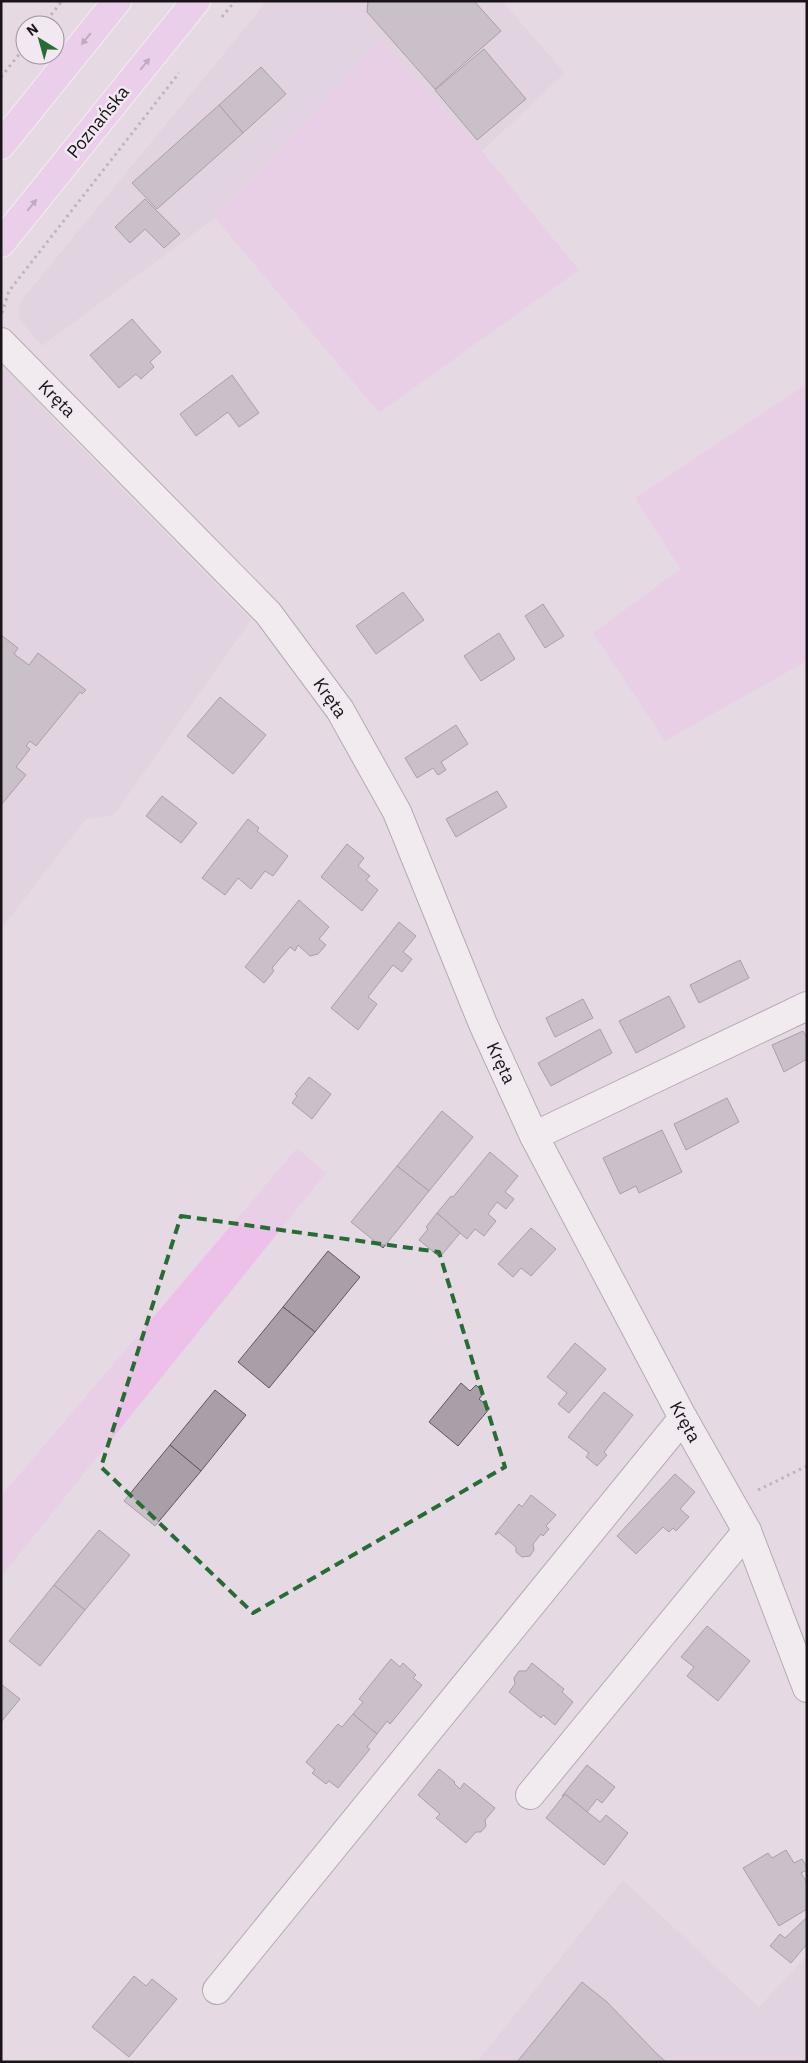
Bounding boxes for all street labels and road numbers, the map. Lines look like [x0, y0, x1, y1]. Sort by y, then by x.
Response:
street label: Poznańska [61, 80, 134, 163]
street label: Kręta [34, 375, 81, 422]
street label: Kręta [308, 673, 353, 722]
street label: Kręta [482, 1038, 521, 1088]
street label: Kręta [665, 1397, 706, 1447]

